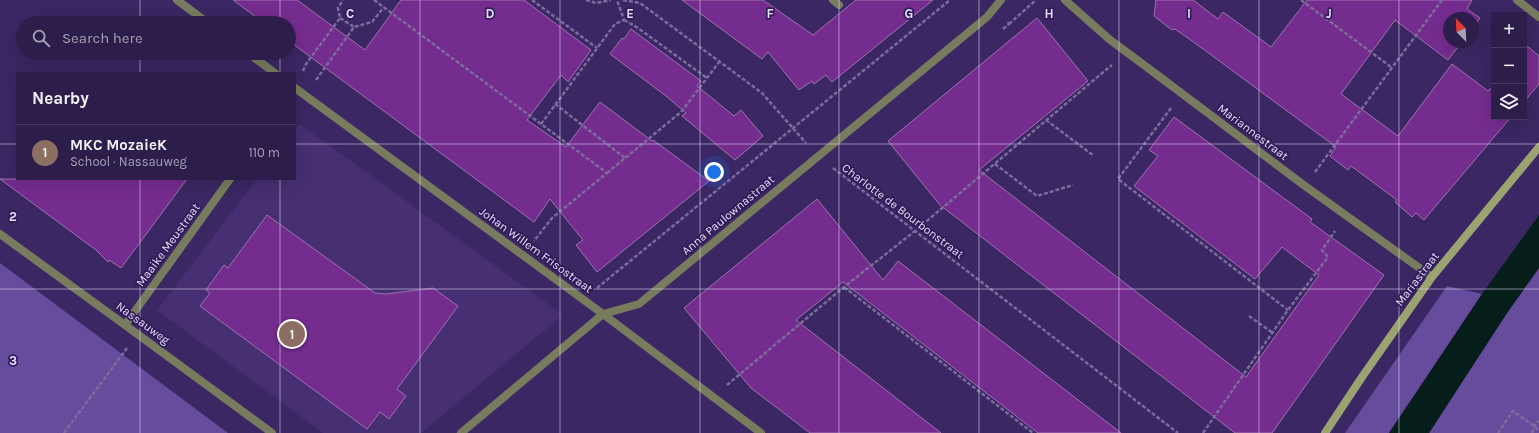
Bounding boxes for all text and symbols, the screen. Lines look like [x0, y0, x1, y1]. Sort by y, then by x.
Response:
text: C [346, 6, 354, 21]
text: D [486, 6, 495, 21]
text: E [626, 6, 634, 21]
text: F [766, 6, 774, 21]
text: G [905, 6, 913, 21]
text: H [1044, 6, 1054, 21]
text: I [1187, 6, 1191, 21]
text: J [1326, 6, 1332, 21]
north arrow [1443, 12, 1479, 48]
map controls [1491, 12, 1527, 120]
button: + [1491, 12, 1527, 48]
search box [16, 16, 296, 60]
icon: search [30, 27, 52, 49]
text: Search here [62, 29, 143, 47]
button: − [1491, 48, 1527, 84]
button: layers [1491, 84, 1527, 120]
text: Nearby [32, 88, 89, 108]
street label: Mariannestraat [1215, 101, 1291, 163]
text: MKC MozaieK [70, 136, 167, 154]
text: 1 [43, 145, 47, 160]
text: 110 m [248, 145, 280, 160]
text: School · Nassauweg [70, 154, 187, 169]
street label: Charlotte de Bourbonstraat [839, 161, 967, 262]
your location [704, 162, 724, 182]
street label: Anna Paulownastraat [679, 172, 778, 258]
street label: Maaike Meustraat [133, 200, 203, 289]
street label: Johan Willem Frisostraat [477, 204, 596, 296]
text: 2 [9, 209, 17, 224]
street label: Mariastraat [1392, 249, 1442, 309]
street label: Nassauweg [113, 299, 173, 347]
pin: 1 [279, 319, 305, 349]
text: 3 [9, 353, 17, 368]

